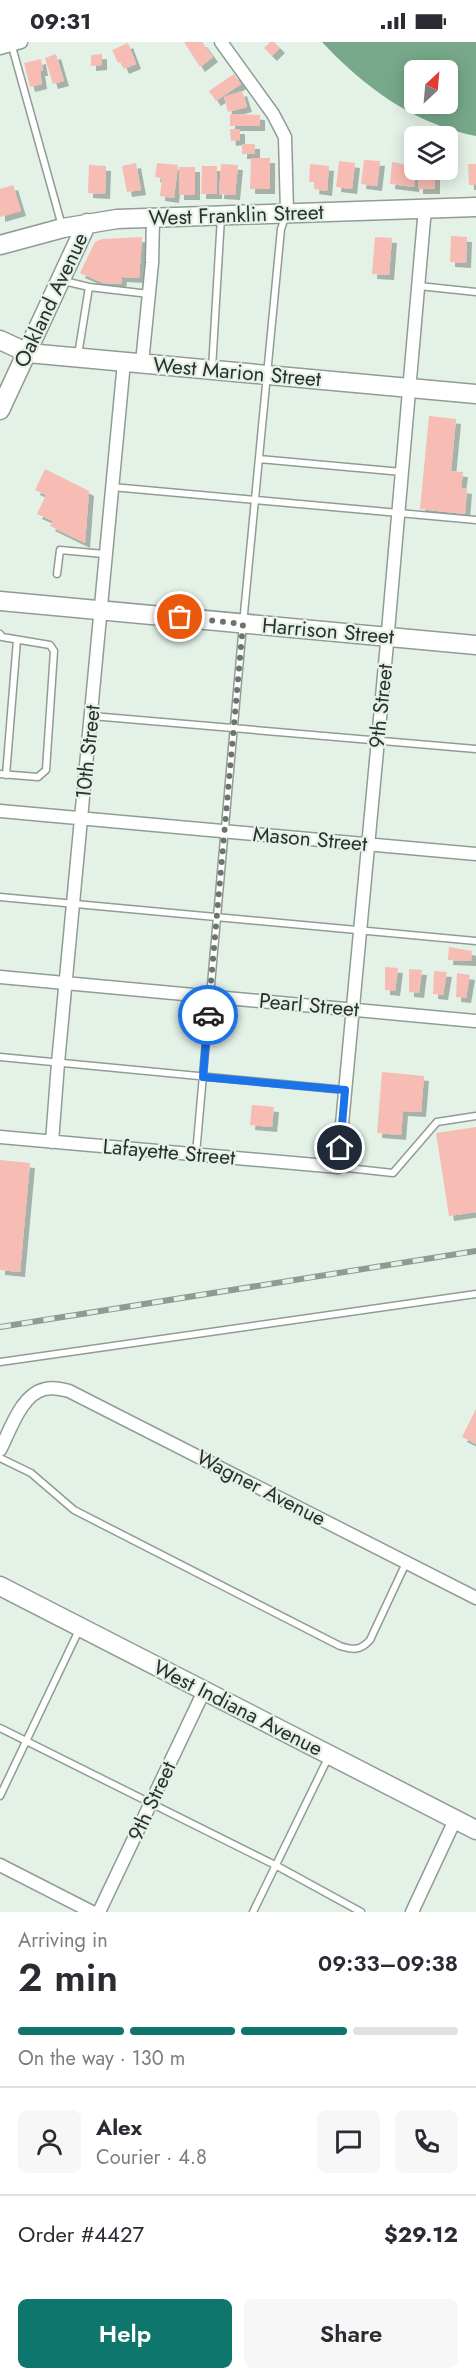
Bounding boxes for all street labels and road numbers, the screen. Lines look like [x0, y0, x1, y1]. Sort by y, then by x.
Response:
street label: West Franklin Street [148, 197, 324, 233]
street label: Oakland Avenue [7, 228, 95, 372]
street label: West Marion Street [152, 350, 322, 394]
street label: Harrison Street [261, 610, 395, 652]
street label: 9th Street [362, 662, 400, 750]
street label: 10th Street [68, 703, 108, 801]
street label: Mason Street [252, 819, 368, 859]
street label: Pearl Street [258, 986, 360, 1024]
street label: Lafayette Street [102, 1131, 236, 1173]
street label: Wagner Avenue [191, 1443, 331, 1534]
street label: West Indiana Avenue [148, 1652, 328, 1764]
street label: 9th Street [121, 1756, 183, 1846]

